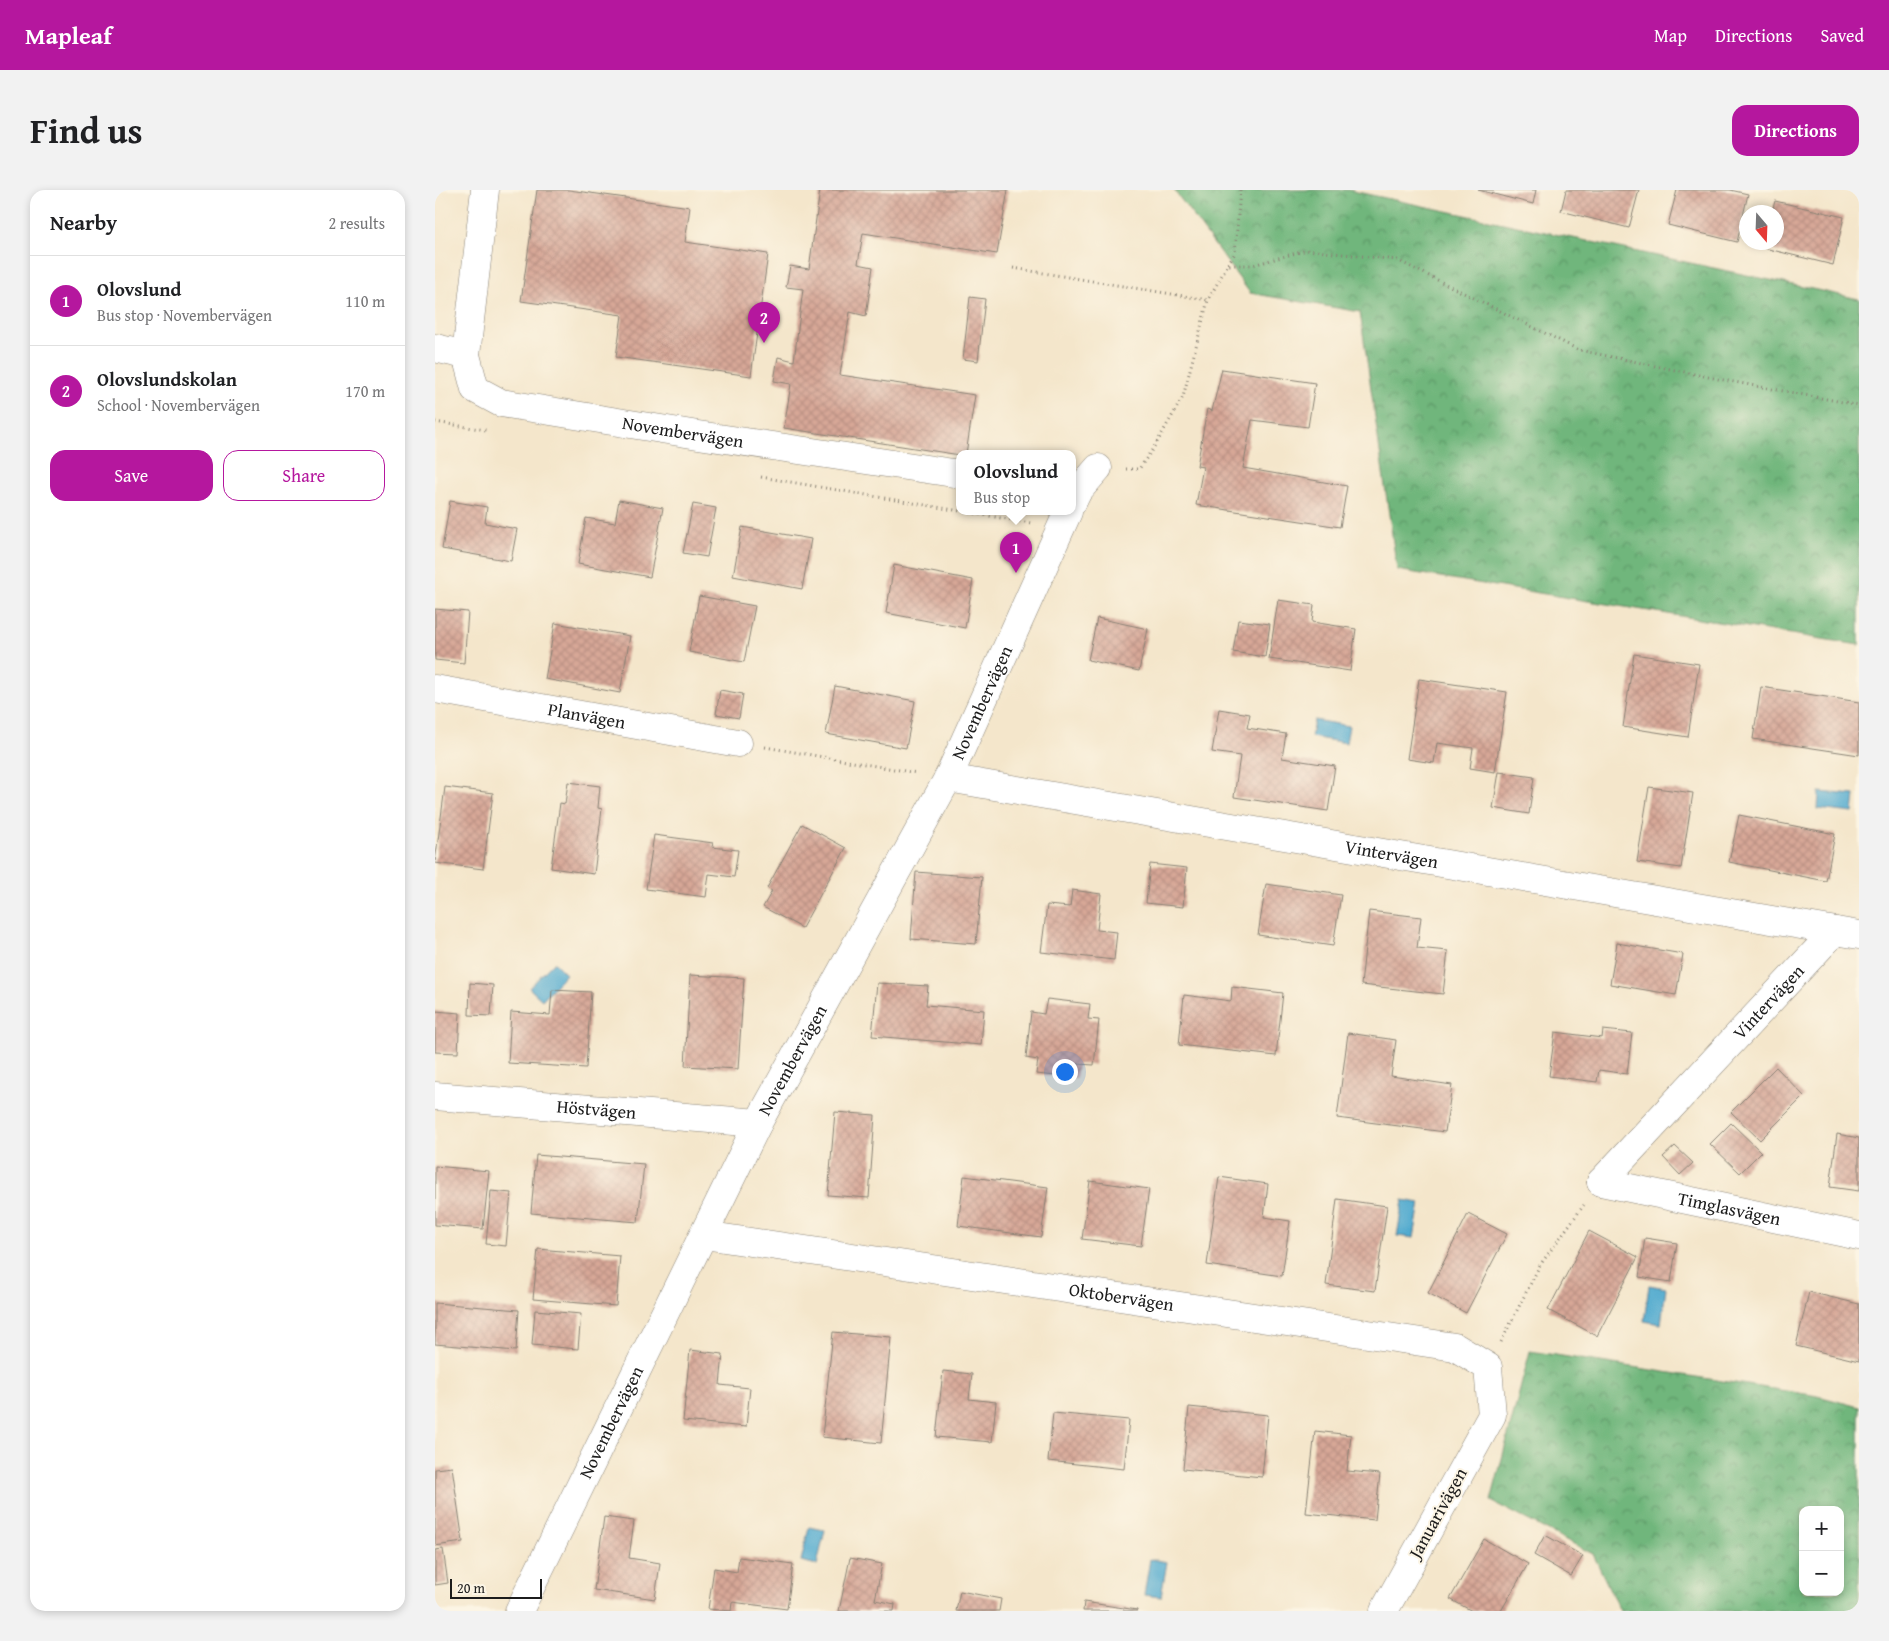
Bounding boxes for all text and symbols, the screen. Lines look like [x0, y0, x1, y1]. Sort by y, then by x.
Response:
text: Mapleaf [25, 18, 112, 53]
text: Map [1654, 22, 1687, 49]
text: Directions [1715, 22, 1792, 49]
text: Saved [1820, 22, 1864, 49]
text: Find us [30, 105, 143, 156]
button: Directions [1732, 105, 1859, 156]
north arrow [1739, 205, 1784, 250]
text: Nearby [50, 207, 117, 238]
text: 2 results [328, 211, 385, 235]
text: Olovslund [97, 275, 181, 303]
text: 1 [62, 289, 70, 313]
text: 110 m [345, 289, 385, 313]
pin: 2 [748, 302, 780, 343]
text: Bus stop · Novembervägen [97, 303, 272, 327]
text: Olovslundskolan [97, 365, 237, 393]
text: 2 [62, 379, 70, 403]
text: 170 m [345, 379, 385, 403]
text: School · Novembervägen [97, 393, 260, 417]
street label: Novembervägen [620, 409, 745, 455]
button: Save [50, 450, 213, 501]
button: Share [223, 450, 385, 501]
popup [956, 450, 1076, 515]
text: Olovslund [974, 457, 1058, 485]
text: Bus stop [974, 485, 1030, 509]
pin: 1 [1000, 532, 1032, 573]
street label: Novembervägen [944, 641, 1019, 764]
street label: Planvägen [546, 695, 628, 736]
street label: Vintervägen [1343, 833, 1440, 875]
street label: Vintervägen [1726, 958, 1810, 1045]
street label: Novembervägen [751, 1000, 833, 1120]
your location [1052, 1059, 1078, 1085]
street label: Höstvägen [556, 1092, 637, 1126]
street label: Timglasvägen [1675, 1184, 1783, 1232]
street label: Oktobervägen [1067, 1276, 1176, 1318]
street label: Novembervägen [572, 1361, 650, 1483]
street label: Januarivägen [1401, 1462, 1474, 1565]
map controls [1799, 1506, 1844, 1596]
button: + [1799, 1506, 1844, 1551]
button: − [1799, 1551, 1844, 1596]
scale bar [450, 1576, 543, 1599]
text: 20 m [457, 1578, 485, 1598]

